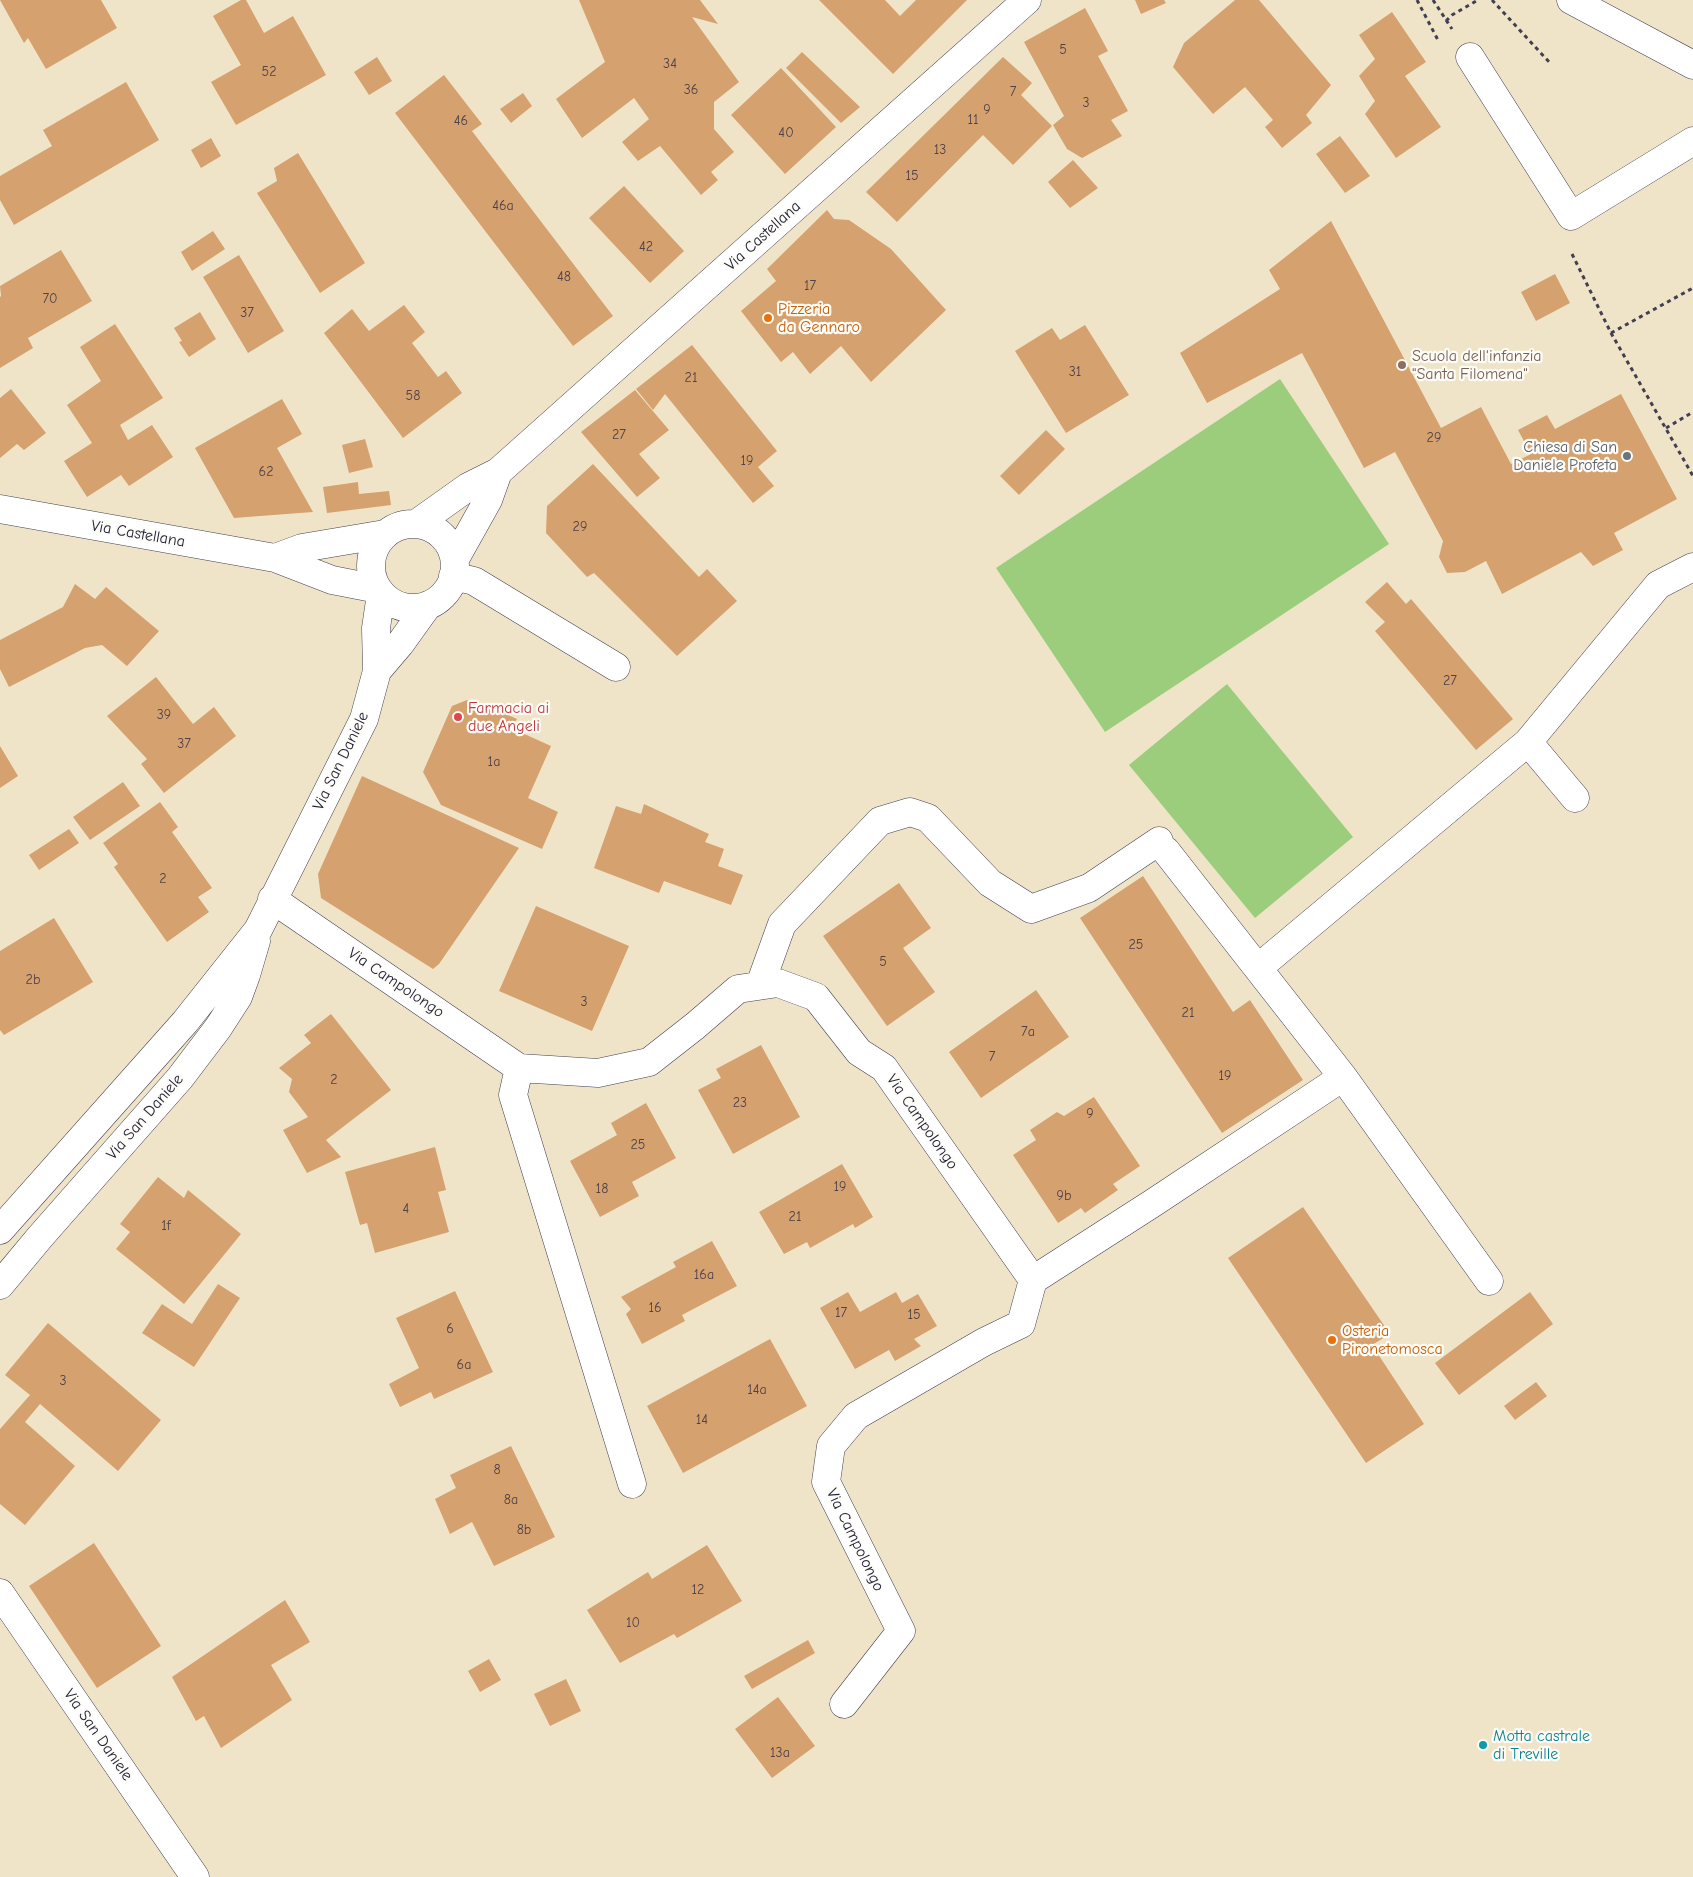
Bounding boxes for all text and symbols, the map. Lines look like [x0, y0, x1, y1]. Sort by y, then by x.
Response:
house number: 5 [1059, 42, 1067, 58]
house number: 34 [663, 56, 677, 72]
house number: 52 [262, 64, 276, 80]
house number: 36 [684, 82, 698, 98]
house number: 7 [1010, 84, 1016, 100]
house number: 3 [1082, 95, 1090, 111]
house number: 9 [983, 102, 991, 118]
house number: 11 [967, 112, 979, 128]
house number: 46 [454, 113, 468, 129]
house number: 40 [778, 125, 794, 141]
house number: 13 [934, 142, 946, 158]
house number: 15 [905, 168, 919, 184]
street label: Via Castellana [721, 197, 805, 275]
house number: 46a [492, 198, 514, 214]
house number: 42 [639, 239, 653, 255]
house number: 48 [557, 269, 571, 285]
house number: 17 [804, 278, 816, 294]
house number: 70 [42, 291, 58, 307]
place label: Pizzeria da Gennaro [778, 299, 860, 337]
house number: 37 [240, 305, 254, 321]
marker: Pizzeria da Gennaro [762, 312, 774, 324]
place label: Scuola dell'infanzia "Santa Filomena" [1412, 346, 1542, 384]
marker: Scuola dell'infanzia "Santa Filomena" [1396, 359, 1408, 371]
house number: 31 [1069, 364, 1081, 380]
house number: 21 [685, 370, 697, 386]
house number: 58 [406, 388, 420, 404]
house number: 27 [612, 427, 626, 443]
house number: 29 [1427, 430, 1441, 446]
place label: Chiesa di San Daniele Profeta [1513, 437, 1617, 475]
marker: Chiesa di San Daniele Profeta [1621, 450, 1633, 462]
house number: 19 [741, 453, 753, 469]
house number: 62 [259, 464, 273, 480]
street label: Via Castellana [90, 516, 186, 552]
house number: 29 [573, 519, 587, 535]
house number: 27 [1443, 673, 1457, 689]
place label: Farmacia ai due Angeli [468, 698, 549, 736]
house number: 39 [157, 707, 171, 723]
street label: Via San Daniele [309, 709, 373, 813]
marker: Farmacia ai due Angeli [452, 711, 464, 723]
house number: 37 [177, 736, 191, 752]
house number: 1a [488, 754, 500, 770]
house number: 2 [159, 871, 167, 887]
house number: 25 [1129, 937, 1143, 953]
street label: Via Campolongo [344, 944, 448, 1022]
house number: 5 [879, 954, 887, 970]
house number: 2b [26, 972, 40, 988]
house number: 3 [580, 994, 588, 1010]
house number: 21 [1182, 1005, 1194, 1021]
house number: 7a [1021, 1024, 1035, 1040]
house number: 7 [989, 1049, 995, 1065]
house number: 19 [1219, 1068, 1231, 1084]
street label: Via San Daniele [103, 1070, 187, 1164]
street label: Via Campolongo [882, 1071, 962, 1173]
house number: 2 [330, 1072, 338, 1088]
house number: 23 [733, 1095, 747, 1111]
house number: 9 [1086, 1106, 1094, 1122]
house number: 25 [631, 1137, 645, 1153]
house number: 19 [834, 1179, 846, 1195]
house number: 18 [596, 1181, 608, 1197]
house number: 9b [1057, 1188, 1071, 1204]
house number: 4 [403, 1201, 409, 1217]
house number: 21 [789, 1209, 801, 1225]
house number: 1f [161, 1218, 171, 1234]
house number: 16a [694, 1267, 714, 1283]
house number: 16 [648, 1300, 662, 1316]
house number: 17 [835, 1305, 847, 1321]
house number: 15 [907, 1307, 921, 1323]
house number: 6 [446, 1321, 454, 1337]
place label: Osteria Pironetomosca [1342, 1321, 1443, 1359]
marker: Osteria Pironetomosca [1326, 1334, 1338, 1346]
house number: 6a [457, 1357, 471, 1373]
house number: 3 [59, 1373, 67, 1389]
house number: 14a [747, 1382, 767, 1398]
house number: 14 [696, 1412, 708, 1428]
house number: 8 [493, 1462, 501, 1478]
street label: Via Campolongo [822, 1486, 888, 1594]
house number: 8a [504, 1492, 518, 1508]
house number: 8b [517, 1522, 531, 1538]
house number: 12 [692, 1582, 704, 1598]
house number: 10 [626, 1615, 640, 1631]
street label: Via San Daniele [59, 1685, 137, 1785]
place label: Motta castrale di Treville [1493, 1726, 1590, 1764]
marker: Motta castrale di Treville [1477, 1739, 1489, 1751]
house number: 13a [770, 1745, 790, 1761]

